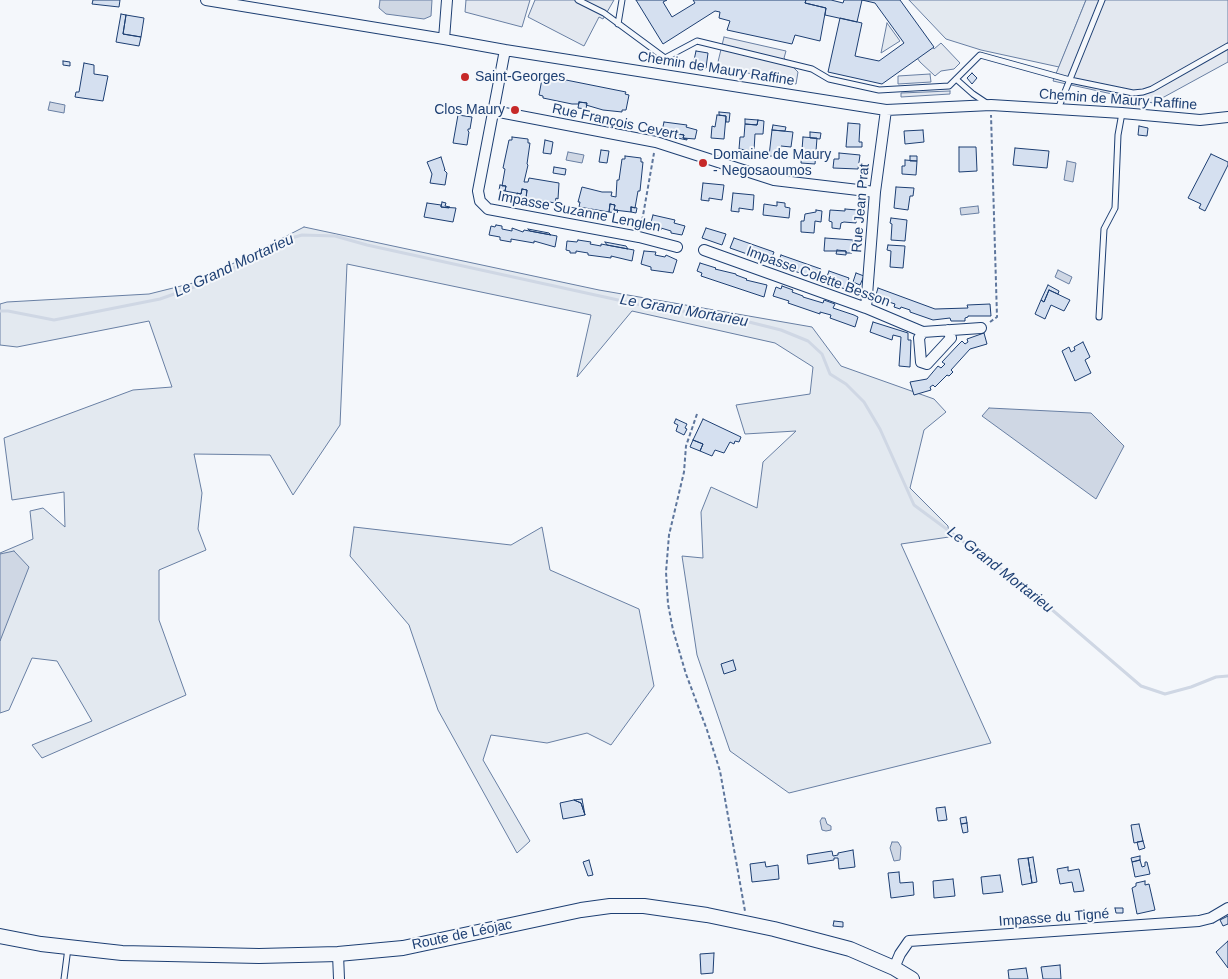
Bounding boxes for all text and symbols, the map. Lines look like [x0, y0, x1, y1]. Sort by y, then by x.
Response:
street label: Chemin de Maury Raffine [636, 48, 796, 90]
place label: Saint-Georges [475, 69, 565, 85]
marker: Saint-Georges [459, 71, 471, 83]
street label: Chemin de Maury Raffine [1038, 86, 1198, 114]
street label: Rue François Cevert [550, 100, 680, 144]
place label: Clos Maury [434, 102, 505, 118]
marker: Clos Maury [509, 104, 521, 116]
place label: Domaine de Maury - Negosaoumos [713, 147, 831, 180]
marker: Domaine de Maury - Negosaoumos [697, 157, 709, 169]
street label: Rue Jean Prat [849, 163, 873, 253]
street label: Impasse Suzanne Lenglen [496, 188, 662, 236]
water label: Le Grand Mortarieu [171, 230, 297, 302]
street label: Impasse Colette Besson [744, 243, 892, 311]
water label: Le Grand Mortarieu [618, 291, 750, 331]
water label: Le Grand Mortarieu [943, 523, 1057, 617]
street label: Impasse du Tigné [998, 906, 1110, 930]
street label: Route de Léojac [410, 916, 514, 954]

